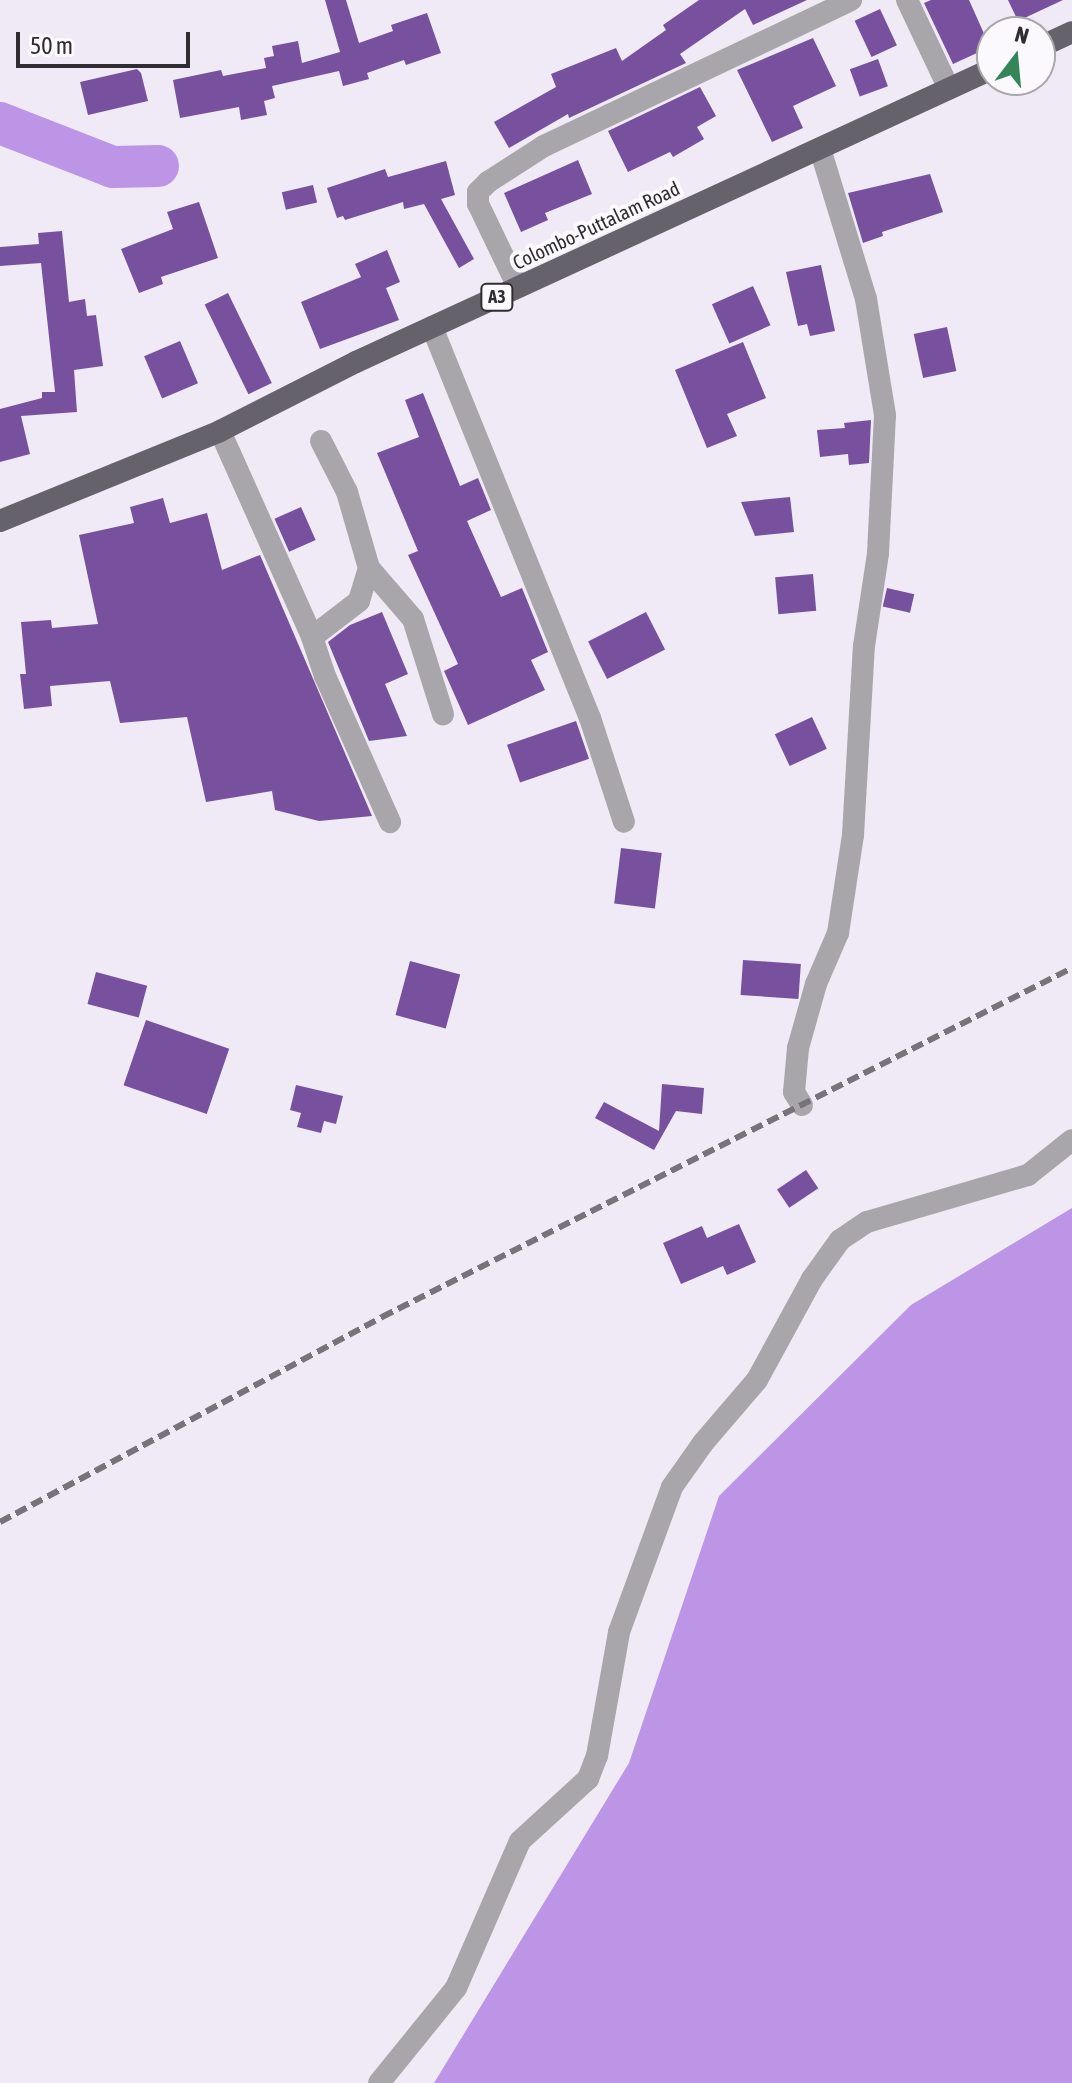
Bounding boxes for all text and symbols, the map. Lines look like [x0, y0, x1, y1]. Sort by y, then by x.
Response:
scale bar [20, 16, 194, 66]
north arrow [976, 16, 1056, 96]
text: N [1012, 21, 1032, 49]
text: 50 m [30, 32, 73, 59]
street label: Colombo-Puttalam Road [509, 176, 683, 274]
road number: A3 [479, 283, 515, 311]

